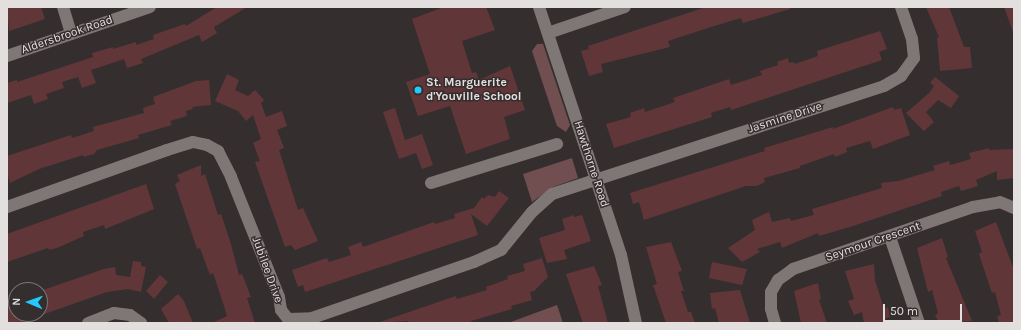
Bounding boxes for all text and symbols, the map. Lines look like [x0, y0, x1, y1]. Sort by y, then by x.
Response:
street label: Aldersbrook Road [19, 13, 115, 57]
place label: St. Marguerite d'Youville School [426, 76, 521, 104]
marker: St. Marguerite d'Youville School [413, 85, 423, 95]
street label: Jasmine Drive [746, 99, 824, 137]
street label: Hawthorne Road [570, 119, 612, 209]
street label: Seymour Crescent [824, 219, 922, 265]
street label: Jubilee Drive [248, 235, 286, 305]
north arrow [8, 282, 48, 322]
scale bar [885, 296, 964, 322]
text: N [10, 297, 23, 306]
text: 50 m [890, 304, 918, 318]

